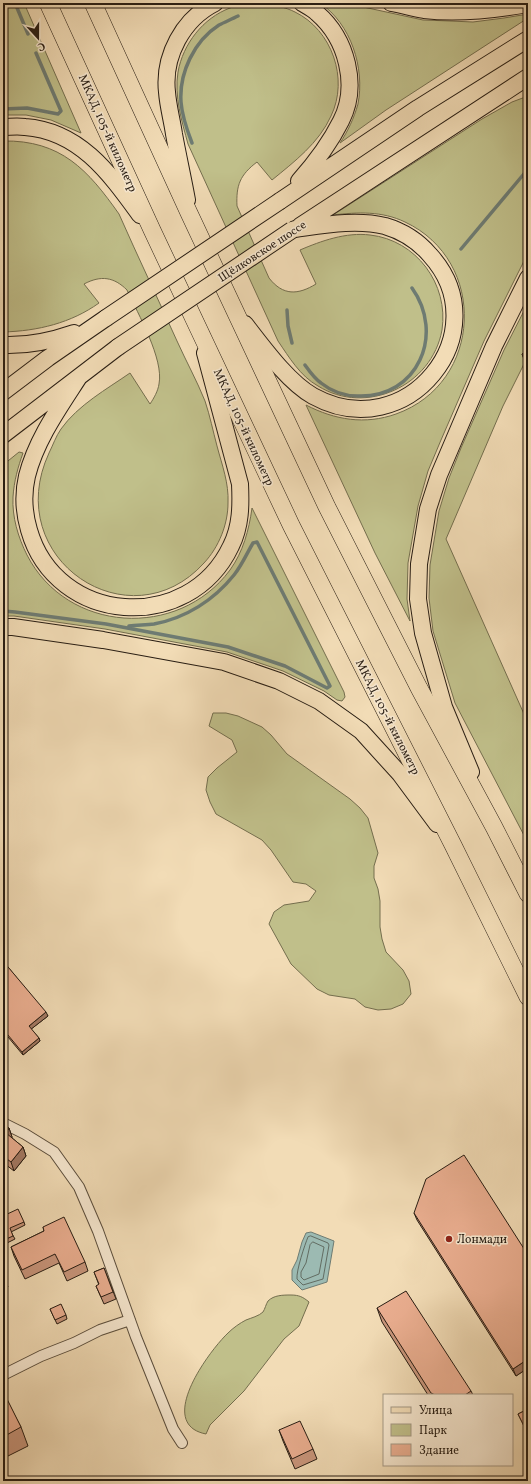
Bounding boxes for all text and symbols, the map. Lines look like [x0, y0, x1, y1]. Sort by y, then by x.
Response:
north arrow [18, 18, 58, 58]
text: С [35, 38, 47, 54]
street label: МКАД, 105-й километр [74, 72, 140, 195]
street label: Щёлковское шоссе [215, 217, 310, 286]
street label: МКАД, 105-й километр [209, 366, 277, 489]
street label: МКАД, 105-й километр [351, 657, 423, 778]
place label: Лонмади [457, 1232, 507, 1248]
marker: Лонмади [444, 1234, 454, 1244]
legend [383, 1394, 513, 1466]
text: Улица [419, 1403, 452, 1419]
text: Парк [419, 1423, 447, 1439]
text: Здание [419, 1443, 459, 1459]

